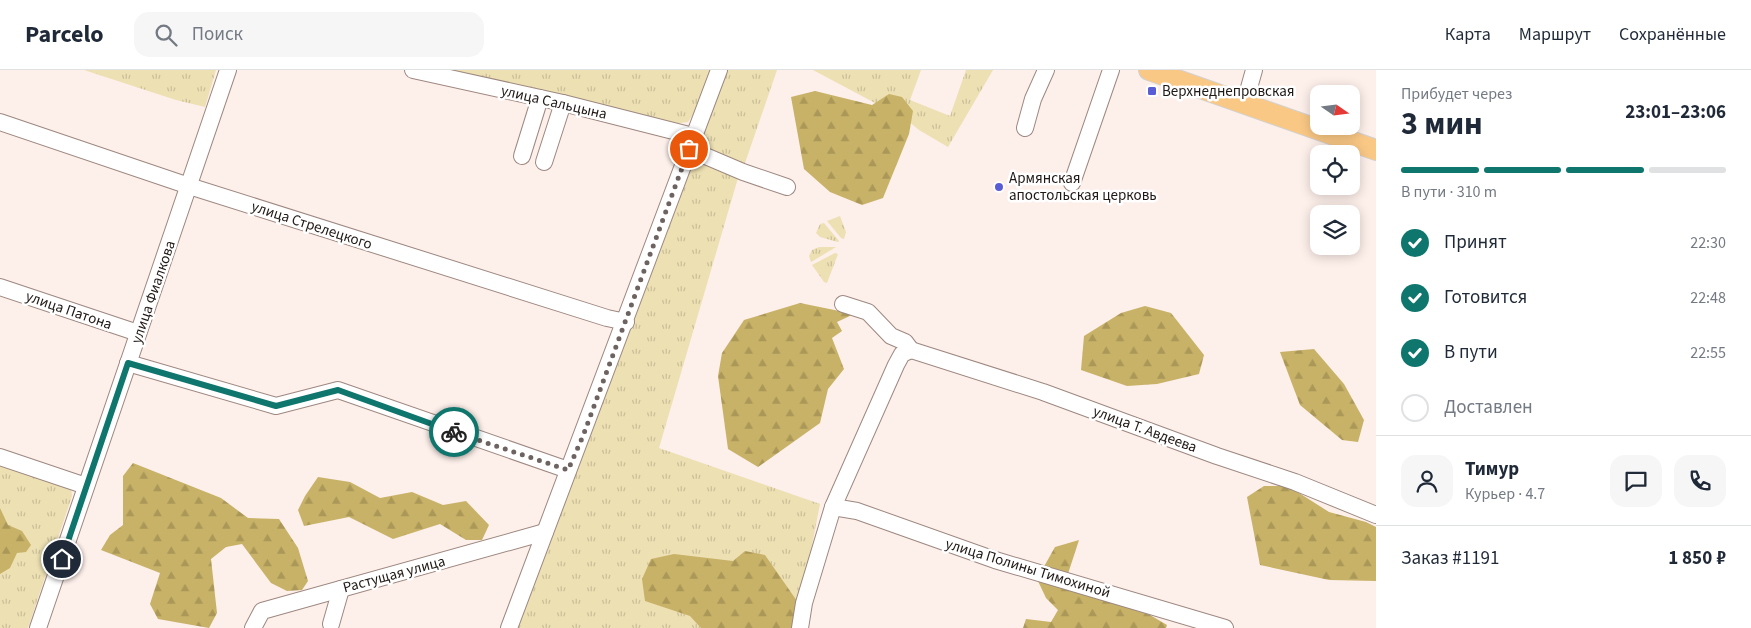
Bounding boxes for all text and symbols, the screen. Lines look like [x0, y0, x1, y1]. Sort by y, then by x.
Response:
search box [134, 12, 484, 57]
text: Parcelo [25, 17, 104, 52]
icon: search [152, 21, 180, 49]
text: Поиск [192, 21, 243, 48]
text: Карта [1445, 22, 1491, 47]
text: Маршрут [1519, 22, 1591, 47]
text: Сохранённые [1619, 22, 1726, 47]
street label: улица Сальцына [499, 80, 609, 125]
place label: Верхнеднепровская [1162, 81, 1295, 102]
text: Прибудет через [1401, 83, 1512, 105]
marker: Верхнеднепровская [1146, 85, 1158, 97]
north arrow [1310, 85, 1360, 135]
map controls [1310, 85, 1360, 255]
text: 23:01–23:06 [1625, 99, 1726, 126]
text: 3 мин [1401, 101, 1483, 147]
pin [668, 128, 710, 170]
icon: bag [675, 135, 703, 163]
button: locate [1310, 145, 1360, 195]
place label: Армянская апостольская церковь [1009, 168, 1157, 206]
marker: Армянская апостольская церковь [993, 181, 1005, 193]
text: В пути · 310 m [1401, 181, 1497, 203]
street label: улица Стрелецкого [249, 196, 375, 255]
button: layers [1310, 205, 1360, 255]
icon: check [1401, 229, 1429, 257]
text: Принят [1444, 229, 1507, 256]
text: 22:30 [1690, 232, 1726, 254]
street label: улица Фиалкова [126, 238, 181, 347]
icon: check [1401, 284, 1429, 312]
text: Готовится [1444, 284, 1527, 311]
street label: улица Патона [23, 286, 115, 335]
text: 22:48 [1690, 287, 1726, 309]
icon: check [1401, 339, 1429, 367]
text: В пути [1444, 339, 1498, 366]
text: 22:55 [1690, 342, 1726, 364]
text: Доставлен [1444, 394, 1533, 421]
street label: улица Т. Авдеева [1090, 401, 1200, 458]
courier [429, 407, 479, 457]
icon: bike [440, 418, 468, 446]
button: person [1401, 455, 1453, 507]
button: chat [1610, 455, 1662, 507]
button: phone [1674, 455, 1726, 507]
text: Тимур [1465, 456, 1519, 483]
text: Курьер · 4.7 [1465, 483, 1545, 505]
street label: улица Полины Тимохиной [943, 533, 1113, 604]
pin [41, 538, 83, 580]
icon: home [48, 545, 76, 573]
text: Заказ #1191 [1401, 545, 1500, 572]
text: 1 850 ₽ [1668, 545, 1726, 572]
street label: Растущая улица [341, 551, 448, 598]

